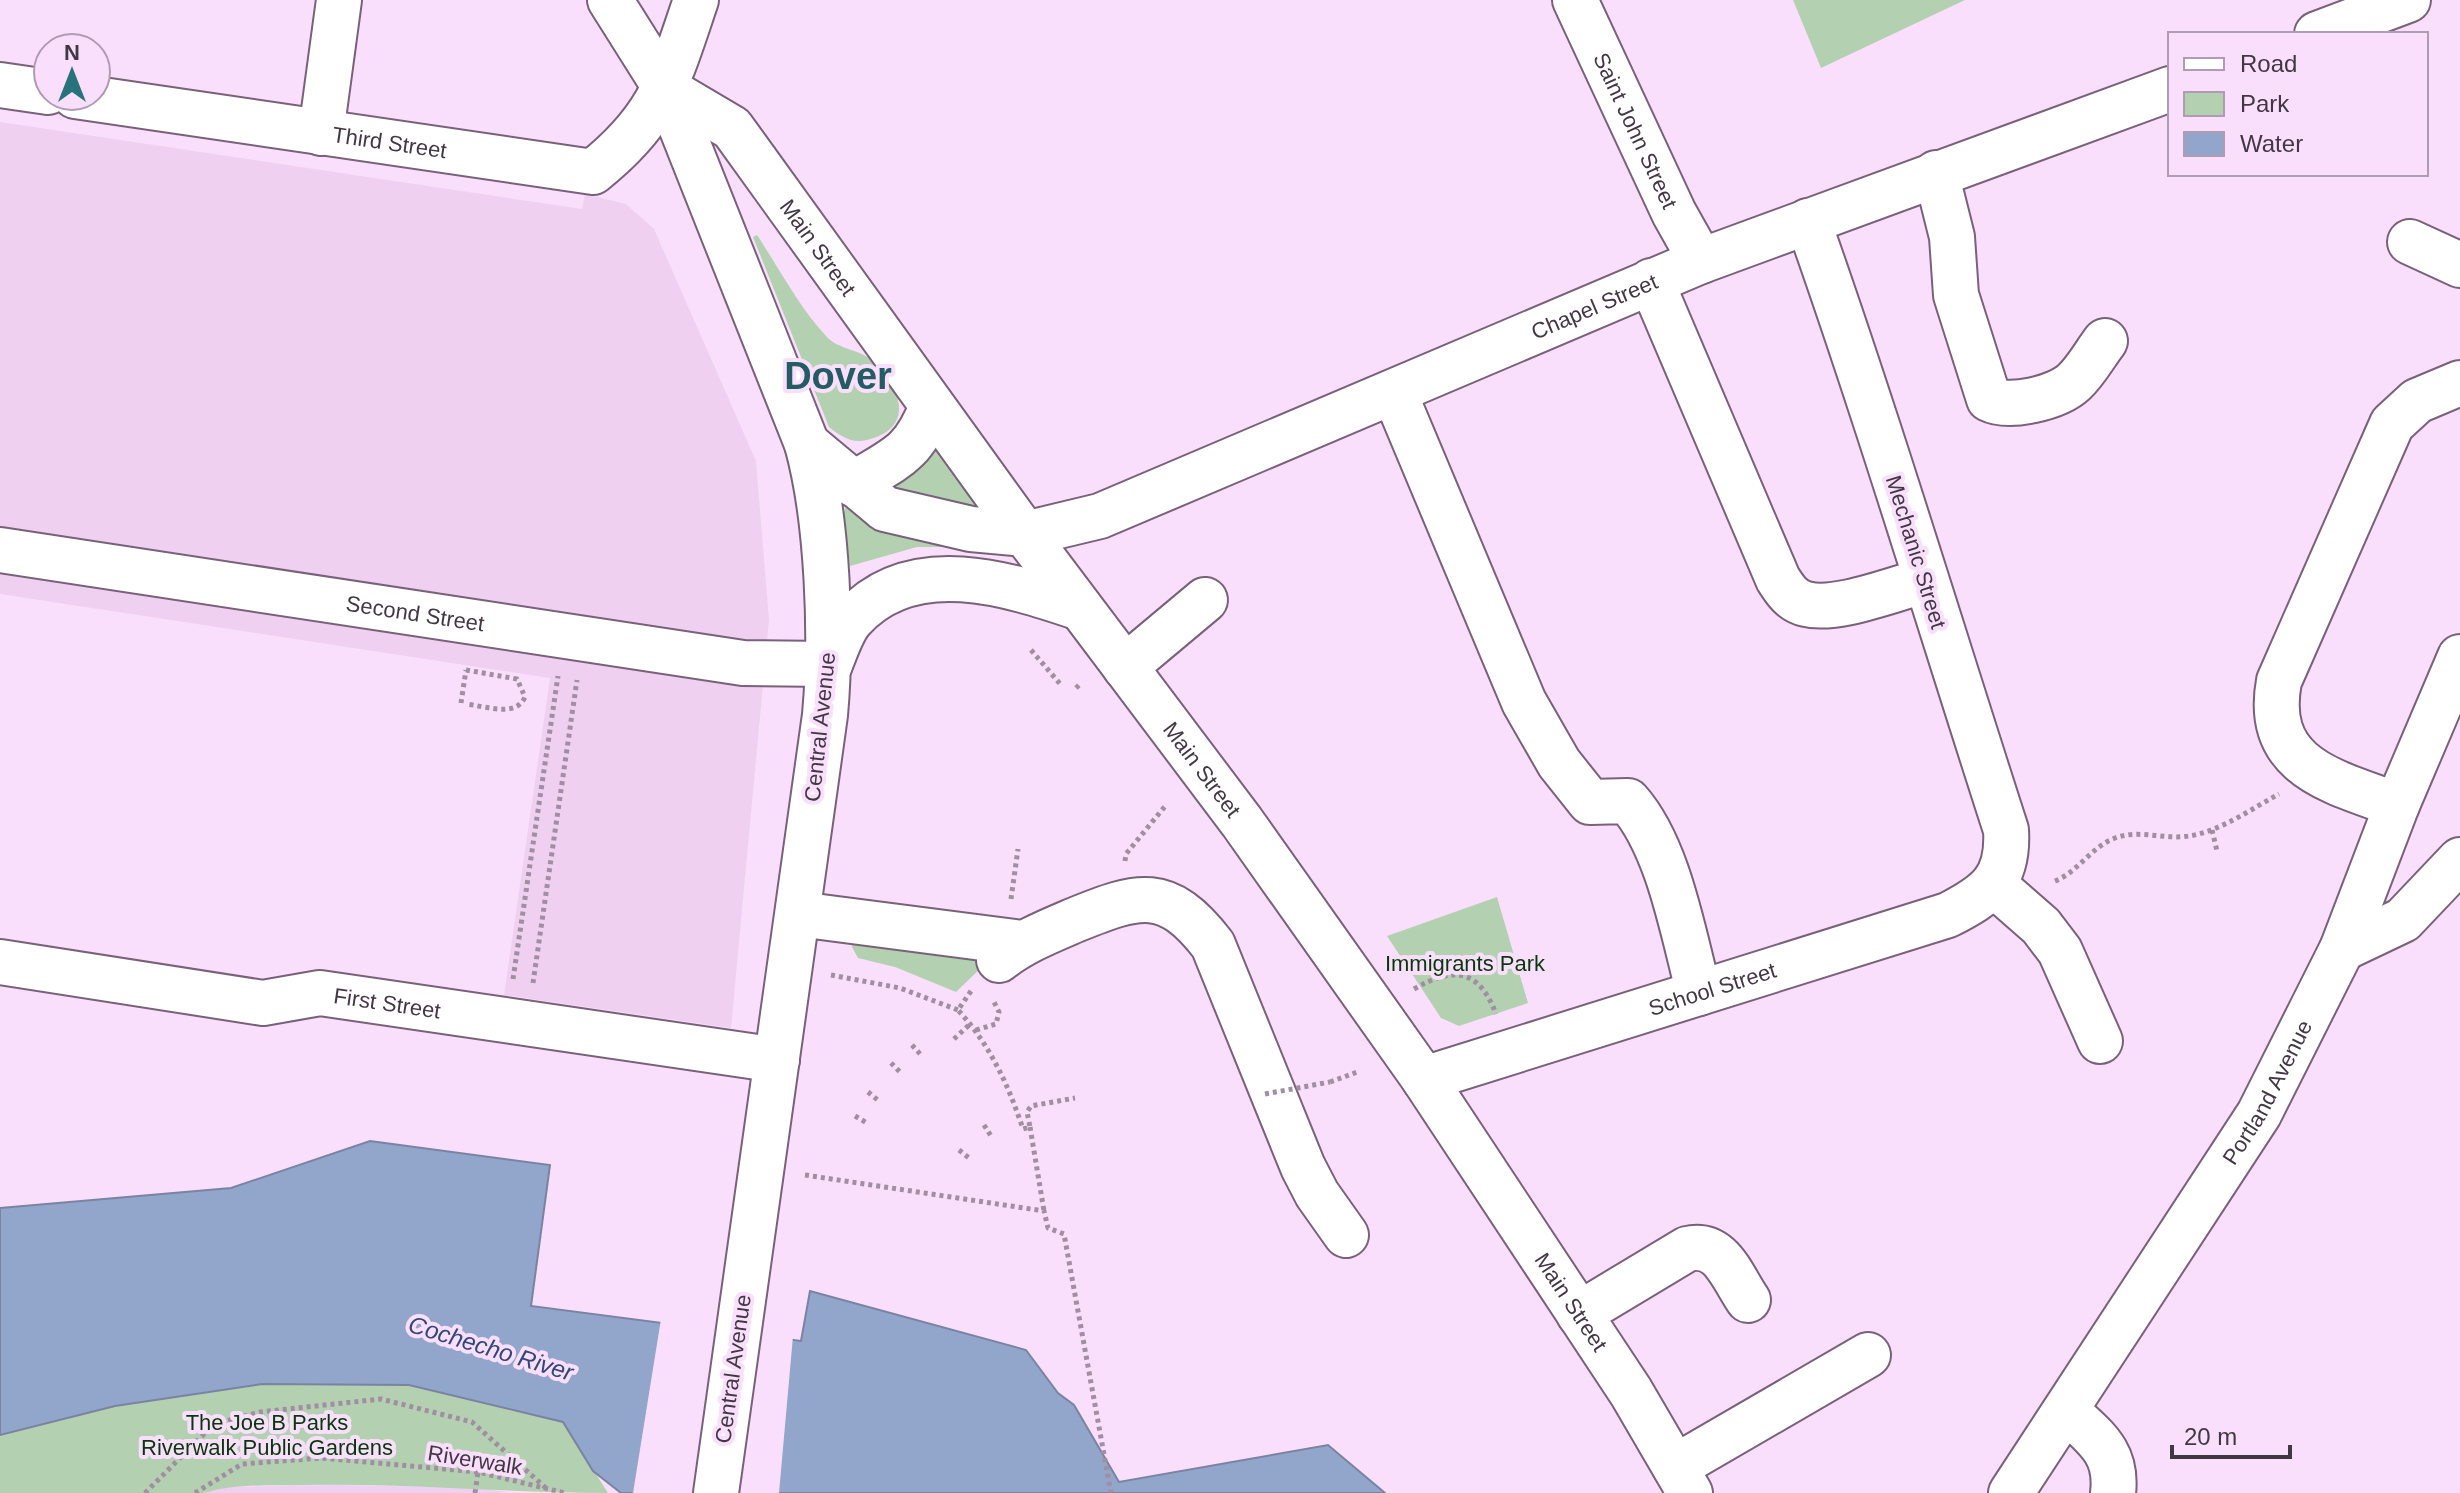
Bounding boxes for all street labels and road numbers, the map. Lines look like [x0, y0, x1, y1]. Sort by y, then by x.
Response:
street label: Saint John Street [1589, 49, 1683, 212]
street label: Third Street [331, 121, 448, 163]
street label: Main Street [775, 195, 861, 300]
street label: Chapel Street [1527, 269, 1661, 344]
street label: Mechanic Street [1881, 472, 1951, 632]
street label: Second Street [344, 590, 486, 636]
street label: Central Avenue [800, 651, 840, 803]
street label: Main Street [1158, 717, 1246, 822]
street label: School Street [1645, 957, 1779, 1020]
street label: First Street [332, 983, 442, 1023]
street label: Portland Avenue [2217, 1016, 2317, 1169]
street label: Main Street [1530, 1248, 1613, 1356]
street label: Central Avenue [710, 1293, 756, 1445]
street label: Riverwalk [426, 1440, 525, 1480]

